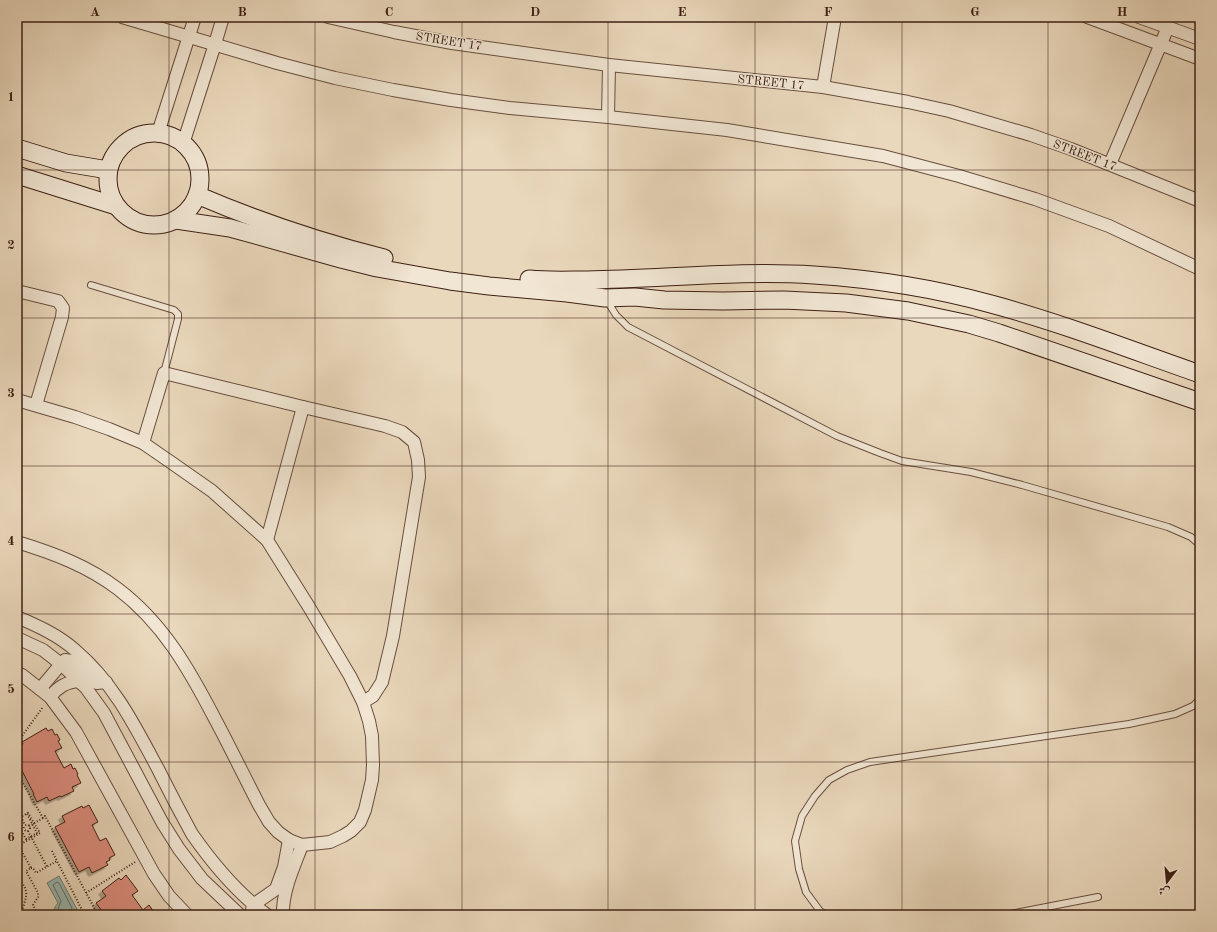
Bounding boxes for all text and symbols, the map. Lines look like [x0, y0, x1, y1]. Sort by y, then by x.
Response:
text: A [90, 6, 100, 19]
text: B [237, 6, 247, 19]
text: C [385, 6, 393, 19]
text: D [530, 6, 540, 19]
text: E [678, 6, 687, 19]
text: F [824, 6, 833, 19]
text: G [970, 6, 980, 19]
text: H [1117, 6, 1128, 19]
street label: STREET 17 [415, 31, 483, 53]
street label: STREET 17 [737, 74, 805, 92]
text: 1 [7, 91, 15, 104]
street label: STREET 17 [1051, 138, 1118, 174]
text: 2 [7, 239, 15, 252]
text: 3 [7, 387, 15, 400]
text: 4 [7, 535, 15, 548]
text: 5 [7, 683, 15, 696]
text: 6 [7, 831, 15, 844]
north arrow [1147, 862, 1187, 902]
text: ش [1158, 883, 1171, 897]

